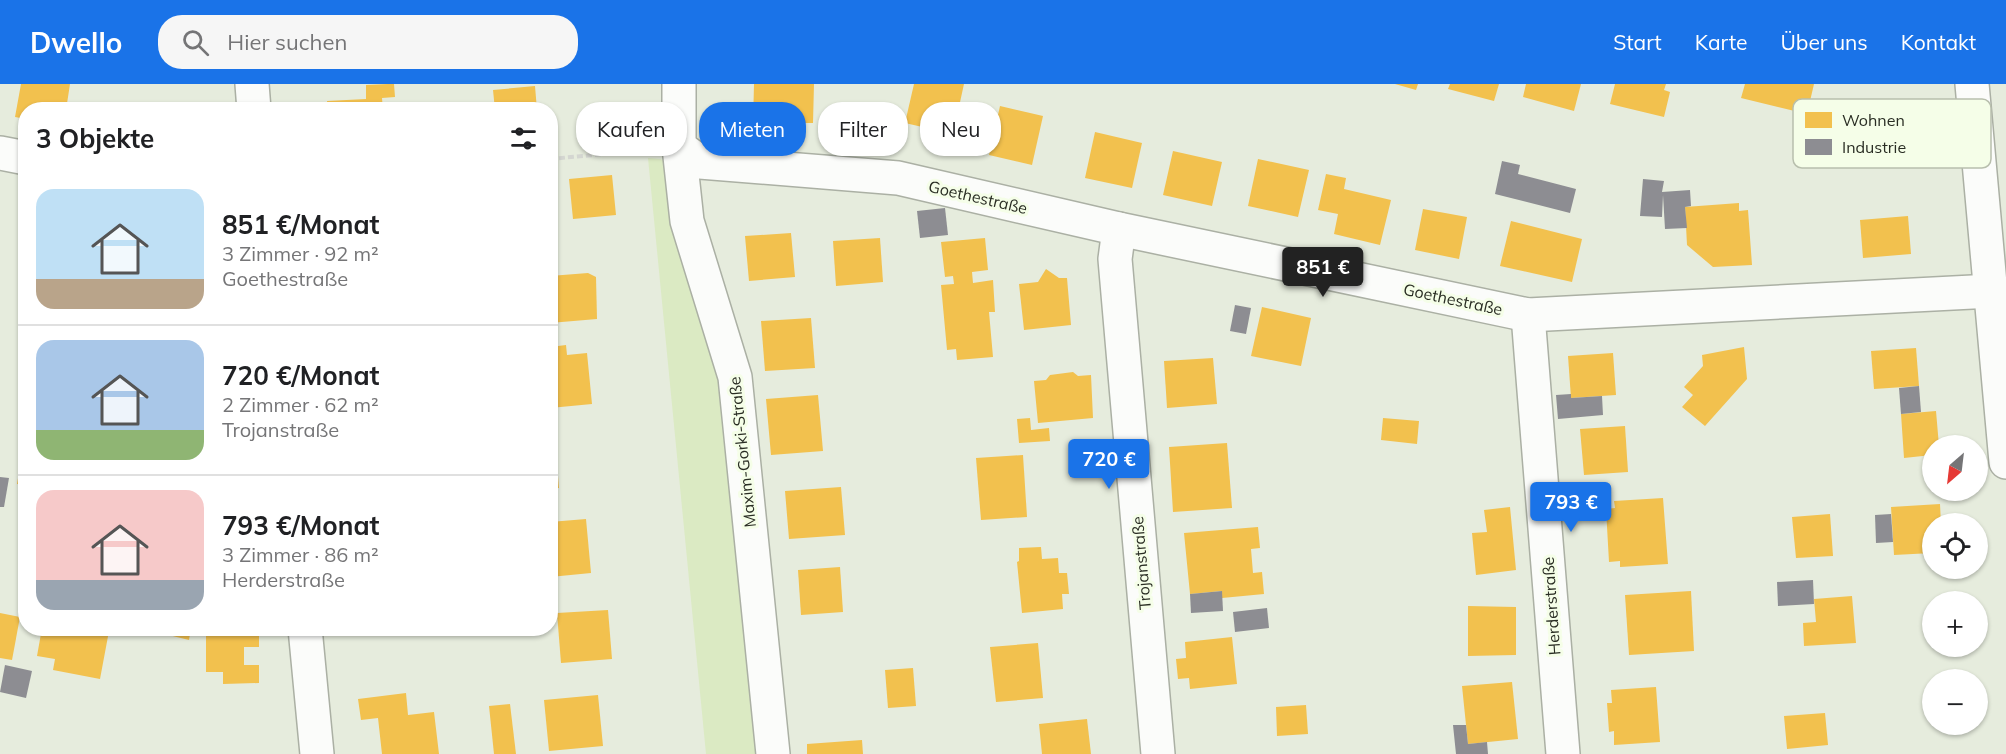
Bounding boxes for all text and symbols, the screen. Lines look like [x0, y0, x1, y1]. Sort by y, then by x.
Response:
search box [158, 15, 578, 69]
text: Dwello [30, 25, 122, 60]
icon: search [179, 26, 212, 59]
text: Hier suchen [227, 28, 347, 56]
text: Start [1613, 29, 1662, 55]
text: Karte [1695, 29, 1747, 55]
text: Über uns [1780, 29, 1868, 55]
text: Kontakt [1901, 29, 1976, 55]
legend [1793, 99, 1991, 168]
chip: Kaufen [576, 102, 687, 156]
chip: Mieten [699, 102, 806, 156]
chip: Filter [818, 102, 908, 156]
chip: Neu [920, 102, 1001, 156]
text: Wohnen [1842, 110, 1905, 130]
text: 3 Objekte [36, 122, 154, 155]
icon: filters [507, 122, 540, 155]
text: Industrie [1842, 137, 1906, 157]
street label: Goethestraße [927, 176, 1029, 218]
text: 851 €/Monat [222, 208, 379, 241]
icon: home [84, 213, 156, 285]
text: 3 Zimmer · 92 m² [222, 241, 379, 266]
pin: 851 € [1281, 247, 1365, 298]
text: 851 € [1296, 254, 1350, 279]
text: Goethestraße [222, 266, 348, 291]
street label: Goethestraße [1402, 279, 1504, 319]
text: 720 €/Monat [222, 359, 379, 392]
icon: home [84, 364, 156, 436]
street label: Maxim-Gorki-Straße [724, 376, 760, 528]
text: 2 Zimmer · 62 m² [222, 392, 379, 417]
text: Trojanstraße [222, 417, 339, 442]
north arrow [1922, 435, 1988, 501]
map controls [1922, 435, 1988, 735]
pin: 720 € [1067, 439, 1151, 490]
text: 720 € [1082, 446, 1136, 471]
pin: 793 € [1529, 482, 1613, 533]
text: 793 € [1544, 489, 1598, 514]
text: 793 €/Monat [222, 509, 379, 542]
button: locate [1922, 513, 1988, 579]
icon: home [84, 514, 156, 586]
street label: Trojanstraße [1127, 515, 1155, 611]
text: 3 Zimmer · 86 m² [222, 542, 379, 567]
street label: Herderstraße [1538, 556, 1564, 656]
text: Herderstraße [222, 567, 345, 592]
button: + [1922, 591, 1988, 657]
button: − [1922, 669, 1988, 735]

